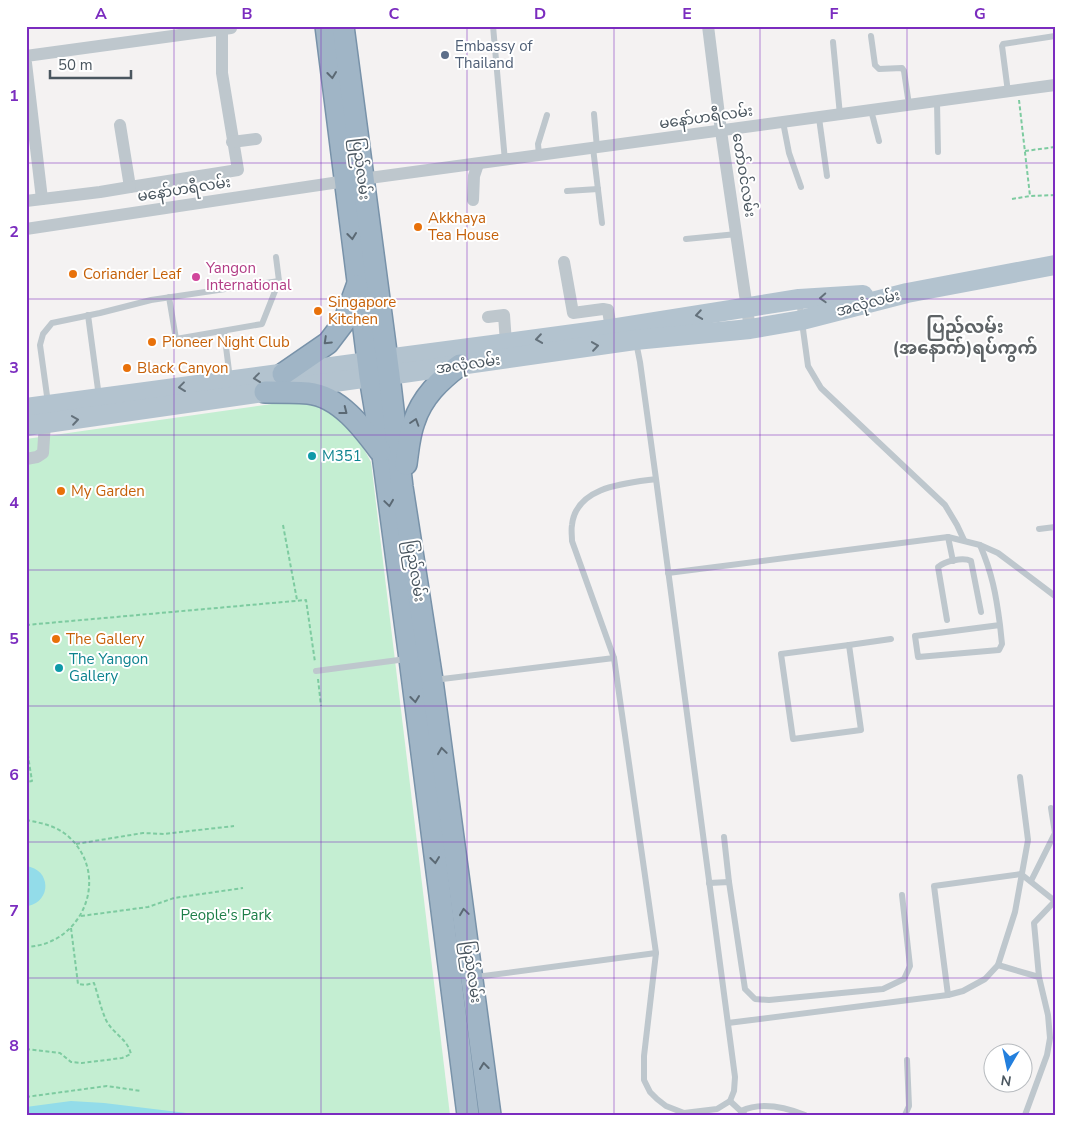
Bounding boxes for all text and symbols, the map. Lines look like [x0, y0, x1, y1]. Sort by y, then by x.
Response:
text: A [95, 3, 107, 25]
text: B [241, 3, 253, 25]
text: C [389, 3, 400, 25]
text: D [534, 3, 546, 25]
text: E [682, 3, 692, 25]
text: F [830, 3, 839, 25]
text: G [974, 3, 986, 25]
place label: Embassy of Thailand [455, 36, 533, 73]
scale bar [50, 48, 131, 80]
marker: Embassy of Thailand [439, 49, 451, 61]
text: 50 m [58, 55, 93, 75]
one-way arrow [326, 71, 337, 79]
text: 1 [9, 85, 19, 107]
street label: မနော်ဟရီလမ်း [658, 101, 754, 135]
street label: တော်ဝင်လမ်း [727, 131, 761, 219]
street label: ပြည်လမ်း [345, 137, 375, 201]
street label: မနော်ဟရီလမ်း [136, 172, 232, 208]
place label: Akkhaya Tea House [428, 208, 499, 245]
text: 2 [9, 221, 19, 243]
marker: Akkhaya Tea House [412, 221, 424, 233]
one-way arrow [346, 232, 357, 240]
place label: Yangon International [205, 258, 292, 295]
place label: Coriander Leaf [83, 264, 182, 284]
marker: Coriander Leaf [67, 268, 79, 280]
marker: Yangon International [190, 271, 202, 283]
street label: အလုံလမ်း [834, 285, 903, 323]
place label: Singapore Kitchen [328, 292, 396, 329]
one-way arrow [819, 292, 827, 303]
marker: Singapore Kitchen [312, 305, 324, 317]
one-way arrow [695, 309, 704, 319]
district label: ပြည်လမ်း (အနောက်)ရပ်ကွက် [892, 315, 1038, 362]
place label: Pioneer Night Club [162, 332, 290, 352]
one-way arrow [534, 333, 542, 344]
one-way arrow [324, 335, 333, 344]
marker: Pioneer Night Club [146, 336, 158, 348]
one-way arrow [591, 341, 599, 351]
street label: အလုံလမ်း [434, 350, 502, 380]
text: 3 [9, 357, 19, 379]
place label: Black Canyon [137, 358, 229, 378]
marker: Black Canyon [121, 362, 133, 374]
one-way arrow [253, 372, 261, 383]
one-way arrow [178, 382, 186, 392]
one-way arrow [338, 406, 347, 414]
one-way arrow [70, 415, 79, 425]
one-way arrow [409, 418, 419, 426]
place label: M351 [322, 446, 362, 466]
marker: M351 [306, 450, 318, 462]
place label: My Garden [71, 481, 145, 501]
marker: My Garden [55, 485, 67, 497]
text: 4 [9, 492, 19, 514]
one-way arrow [383, 499, 394, 507]
street label: ပြည်လမ်း [398, 539, 430, 604]
text: 5 [9, 628, 19, 650]
place label: The Gallery [66, 629, 145, 649]
marker: The Gallery [50, 633, 62, 645]
place label: The Yangon Gallery [69, 649, 148, 686]
marker: The Yangon Gallery [53, 662, 65, 674]
one-way arrow [409, 695, 420, 703]
one-way arrow [437, 746, 448, 754]
text: 6 [9, 764, 19, 786]
one-way arrow [429, 856, 440, 864]
text: 7 [9, 900, 19, 922]
park label: People's Park [181, 905, 272, 925]
one-way arrow [459, 907, 469, 916]
street label: ပြည်လမ်း [456, 940, 486, 1005]
text: 8 [9, 1035, 19, 1057]
north arrow [984, 1044, 1034, 1094]
one-way arrow [479, 1062, 490, 1070]
text: N [999, 1070, 1013, 1091]

